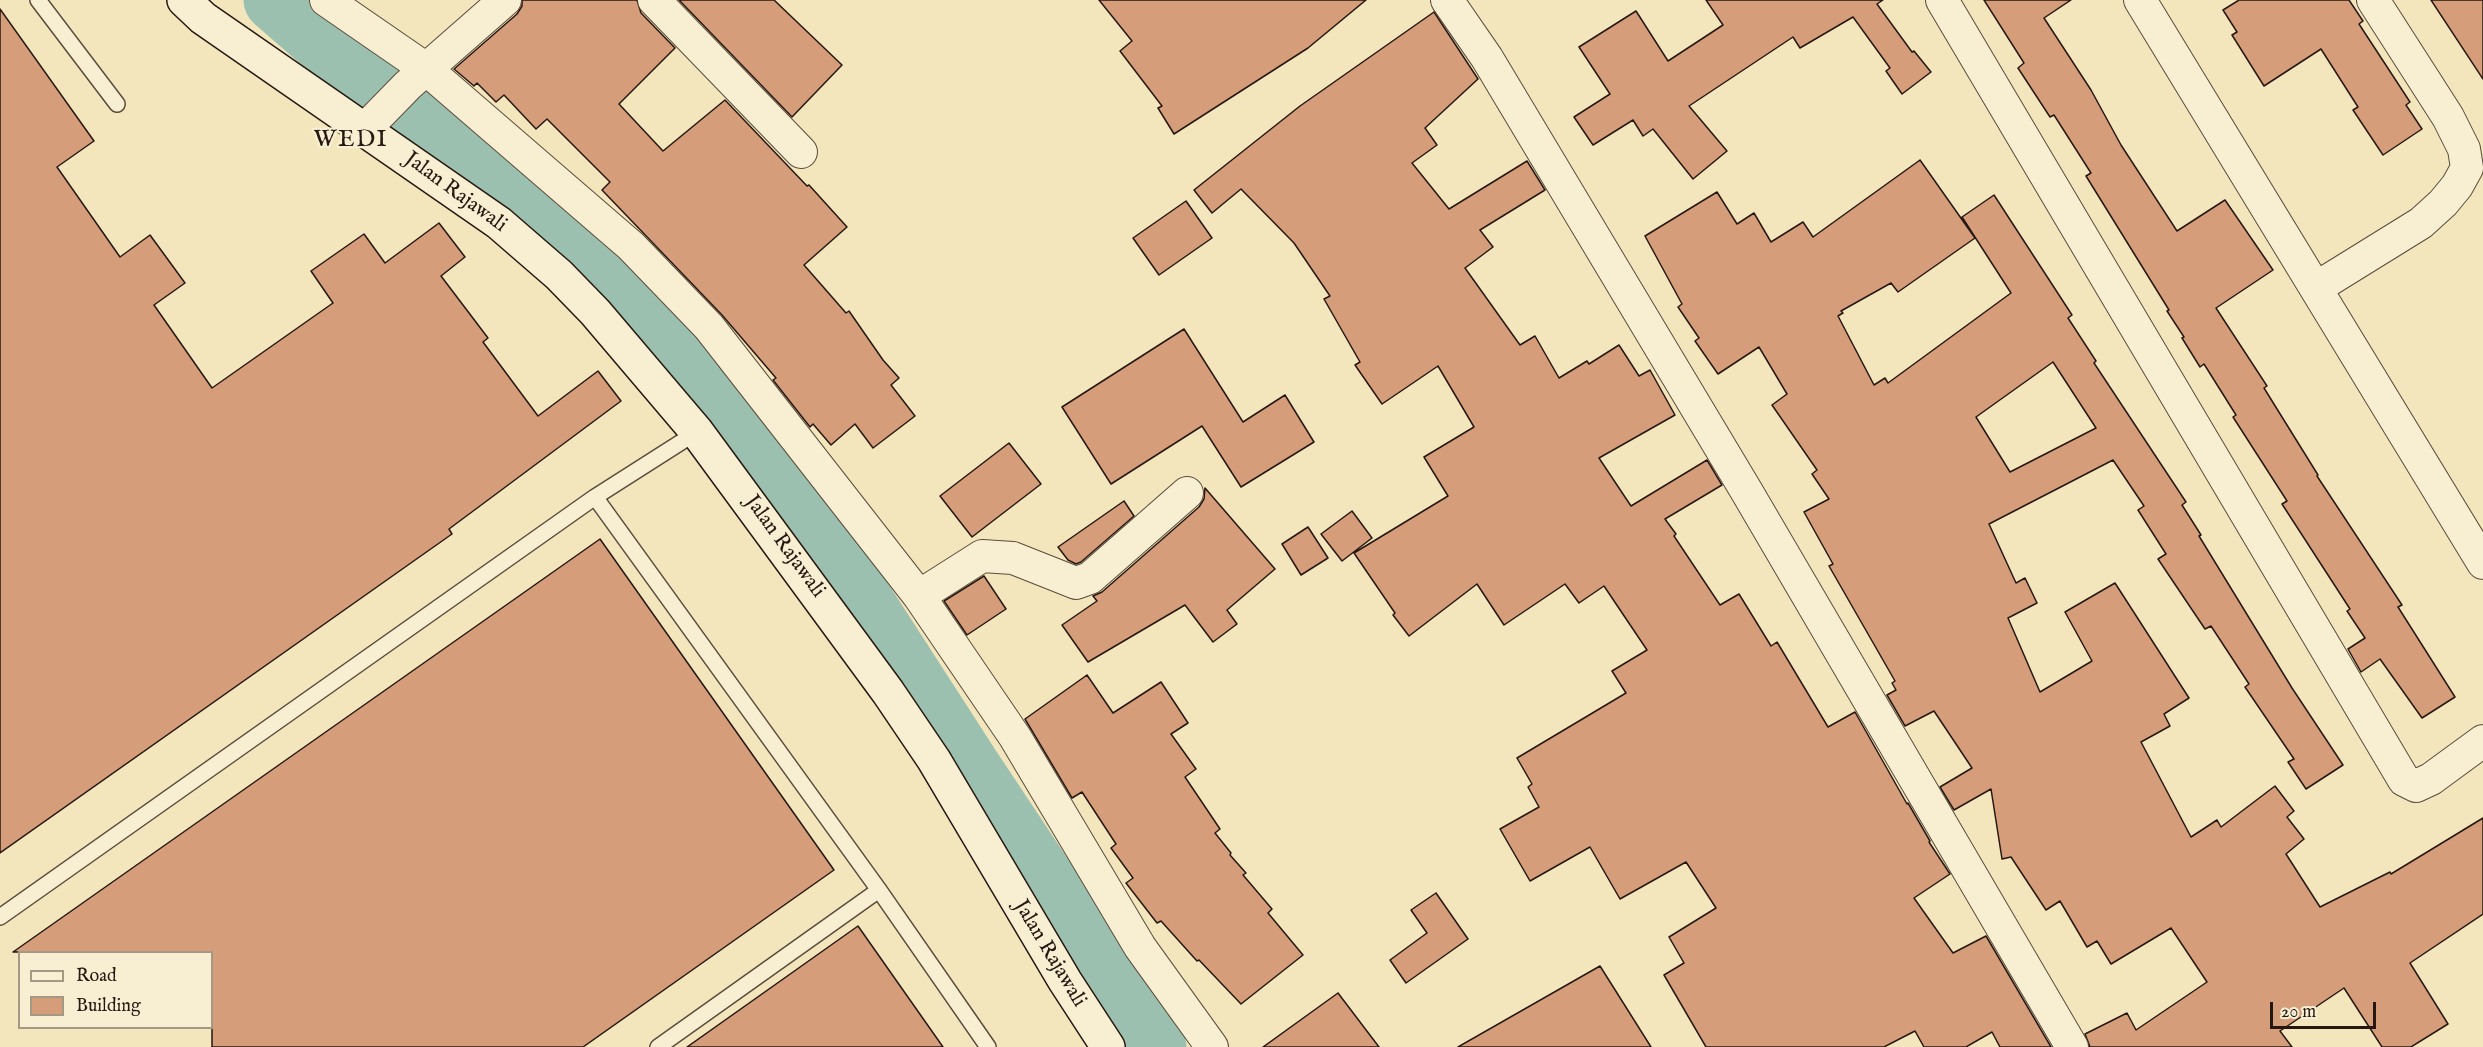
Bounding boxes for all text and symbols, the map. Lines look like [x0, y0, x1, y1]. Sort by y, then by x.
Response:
district label: WEDI [314, 127, 388, 155]
street label: Jalan Rajawali [399, 147, 511, 239]
street label: Jalan Rajawali [738, 491, 830, 603]
street label: Jalan Rajawali [1007, 896, 1091, 1012]
legend [18, 951, 213, 1029]
text: Road [76, 965, 117, 988]
scale bar [2273, 990, 2380, 1028]
text: Building [76, 995, 141, 1018]
text: 20 m [2281, 1001, 2316, 1024]

